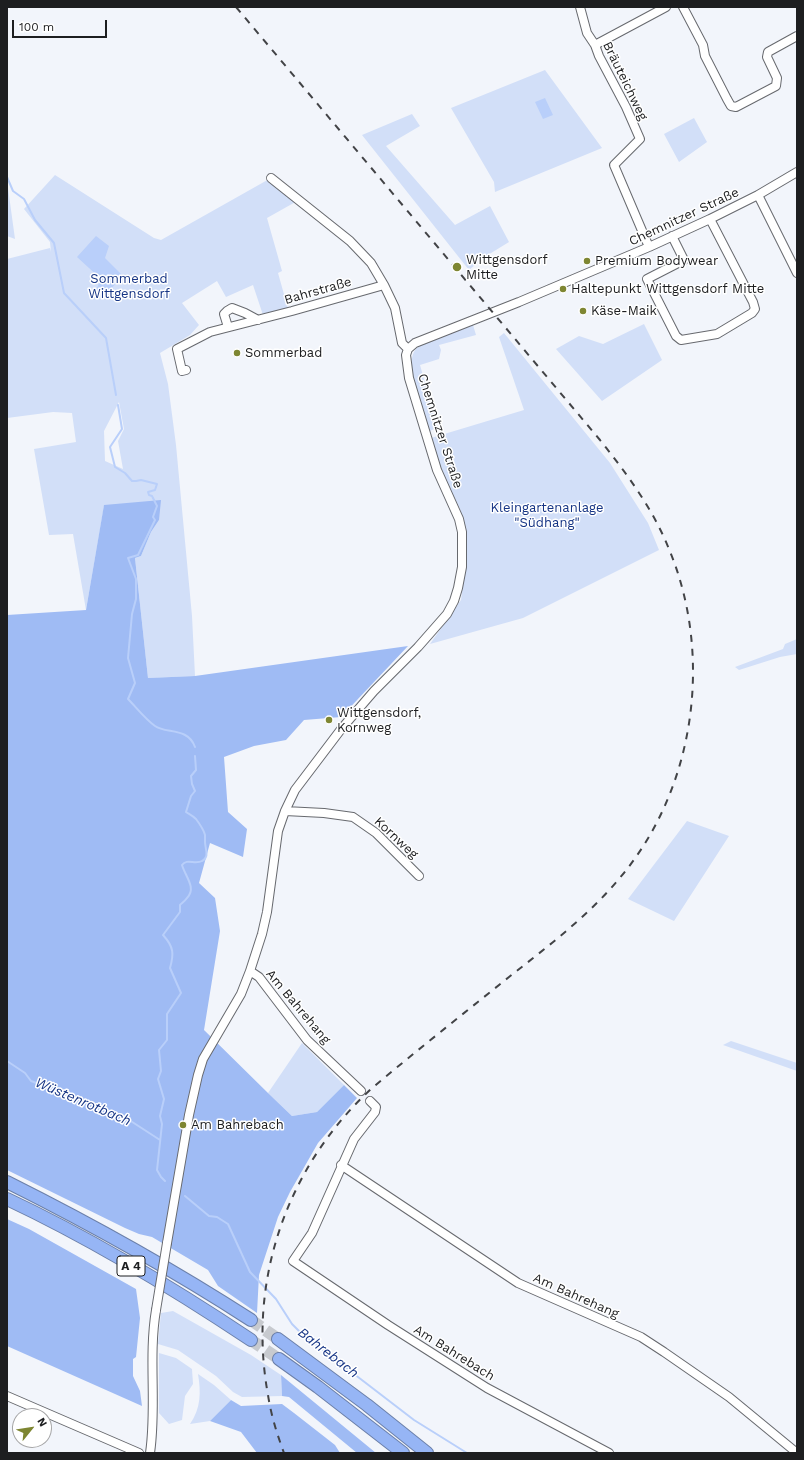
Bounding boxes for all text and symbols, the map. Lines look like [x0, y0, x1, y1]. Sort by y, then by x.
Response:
scale bar [14, 12, 109, 38]
text: 100 m [19, 20, 54, 34]
street label: Bräuteichweg [599, 39, 651, 123]
street label: Chemnitzer Straße [626, 185, 742, 249]
place label: Wittgensdorf Mitte [466, 252, 548, 283]
place label: Premium Bodywear [595, 253, 718, 269]
marker: Premium Bodywear [582, 256, 592, 266]
marker: Wittgensdorf Mitte [451, 261, 463, 273]
park label: Sommerbad Wittgensdorf [88, 271, 170, 302]
street label: Bahrstraße [283, 274, 353, 308]
place label: Haltepunkt Wittgensdorf Mitte [571, 281, 764, 297]
marker: Haltepunkt Wittgensdorf Mitte [558, 284, 568, 294]
place label: Käse-Maik [591, 303, 657, 319]
marker: Käse-Maik [578, 306, 588, 316]
place label: Sommerbad [245, 345, 322, 361]
marker: Sommerbad [232, 348, 242, 358]
street label: Chemnitzer Straße [414, 372, 466, 490]
park label: Kleingartenanlage "Südhang" [491, 500, 603, 531]
place label: Wittgensdorf, Kornweg [337, 705, 421, 736]
marker: Wittgensdorf, Kornweg [324, 715, 334, 725]
street label: Kornweg [371, 814, 421, 862]
street label: Am Bahrehang [262, 967, 334, 1047]
water label: Wüstenrotbach [33, 1074, 133, 1130]
place label: Am Bahrebach [191, 1117, 284, 1133]
marker: Am Bahrebach [178, 1120, 188, 1130]
road number: A 4 [117, 1256, 145, 1276]
street label: Am Bahrehang [531, 1270, 621, 1322]
street label: Am Bahrebach [411, 1322, 497, 1384]
water label: Bahrebach [294, 1324, 362, 1382]
north arrow [12, 1408, 52, 1448]
text: N [34, 1415, 50, 1429]

